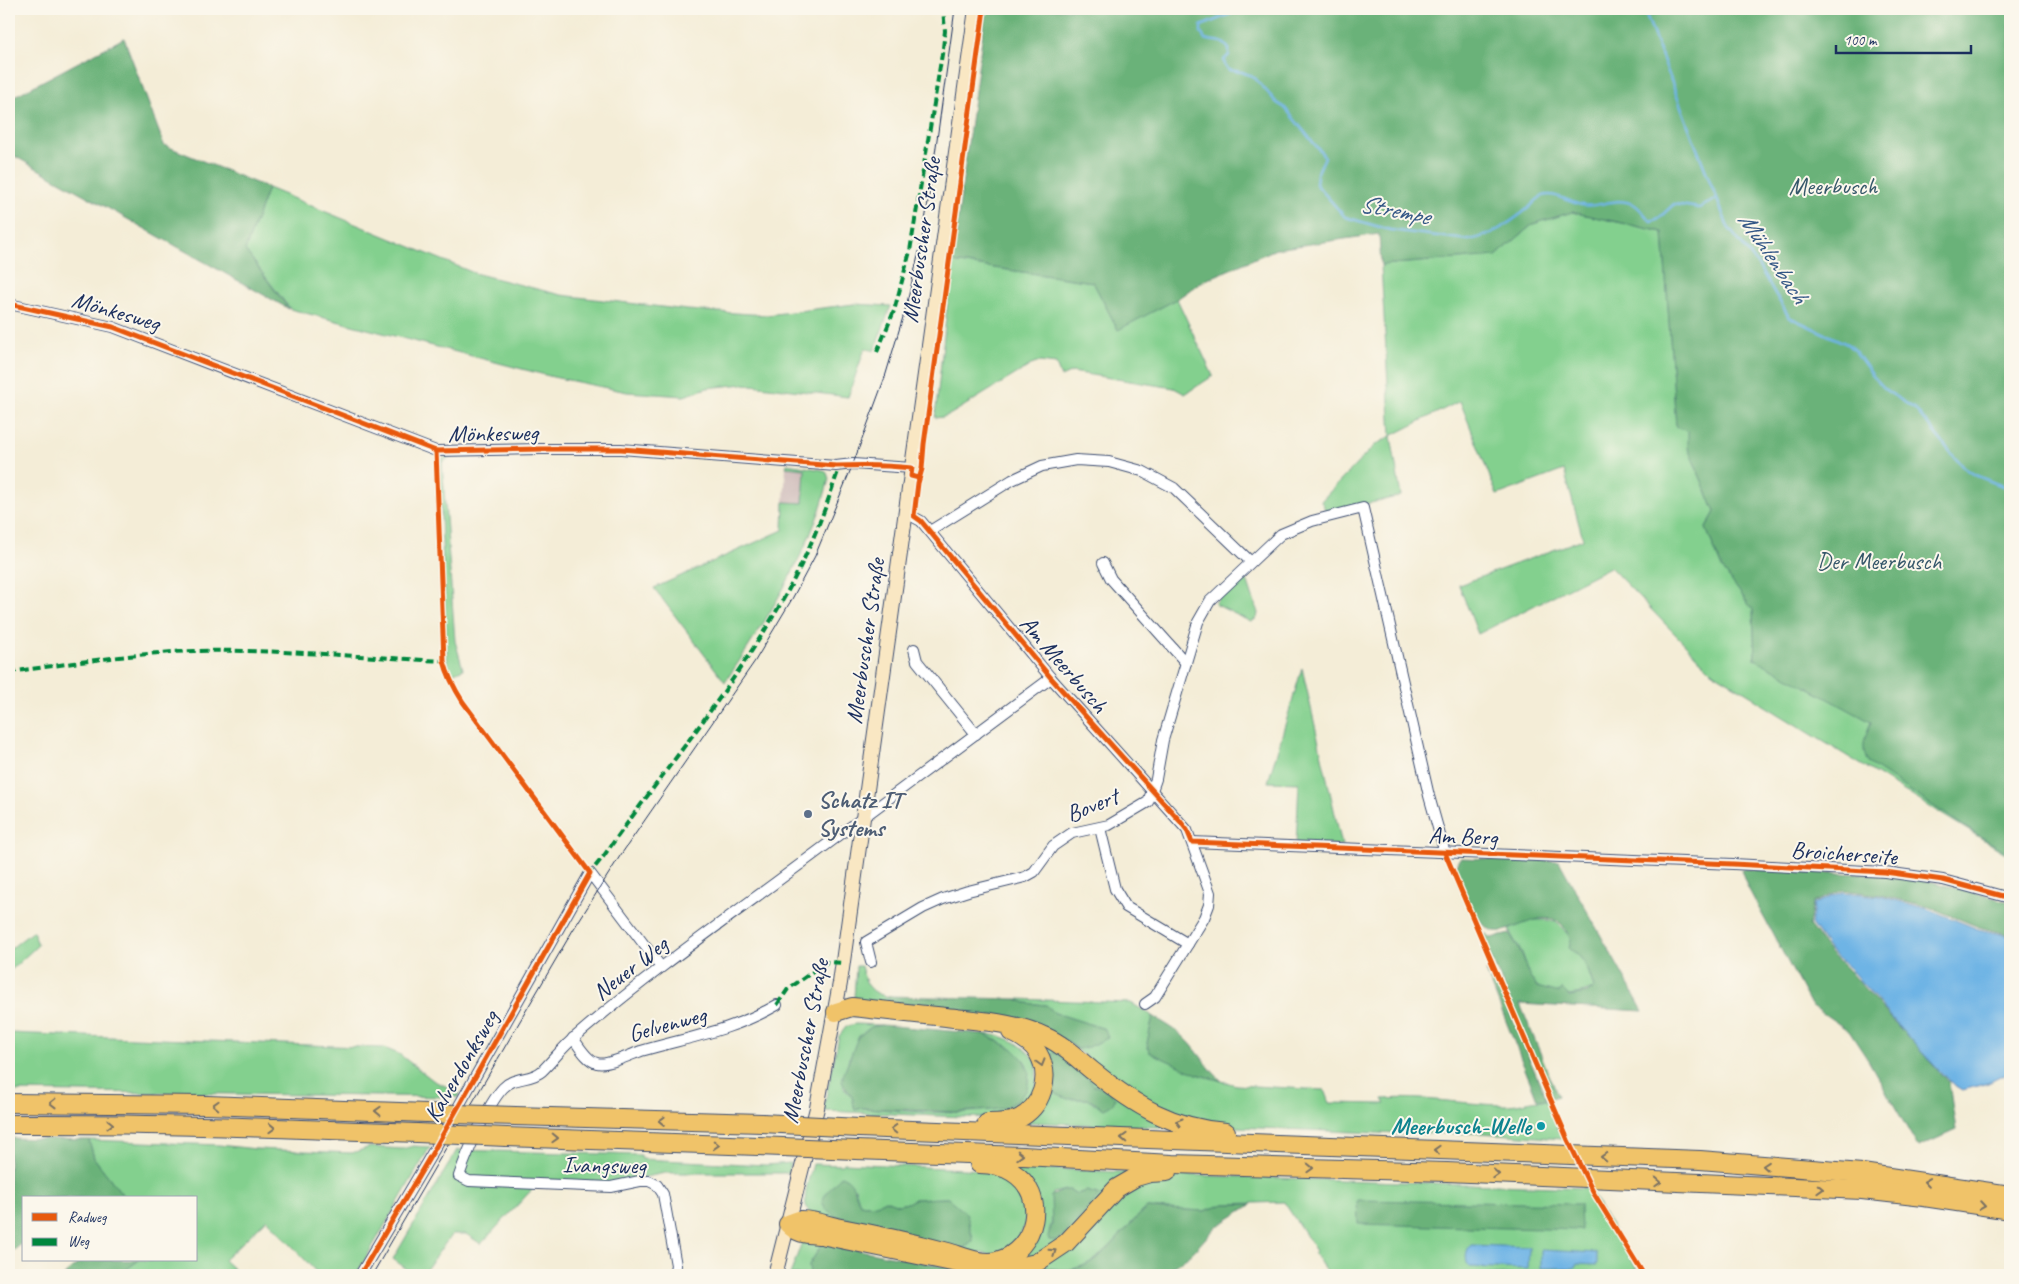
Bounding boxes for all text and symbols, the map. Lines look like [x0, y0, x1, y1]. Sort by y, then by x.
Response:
scale bar [1836, 22, 1972, 54]
text: 100 m [1844, 31, 1878, 50]
street label: Meerbuscher Straße [895, 153, 948, 324]
park label: Meerbusch [1789, 171, 1878, 201]
water label: Strempe [1358, 188, 1436, 233]
water label: Mühlenbach [1731, 206, 1816, 311]
street label: Mönkesweg [69, 284, 166, 339]
street label: Mönkesweg [448, 417, 541, 449]
park label: Der Meerbusch [1817, 546, 1942, 576]
street label: Meerbuscher Straße [839, 554, 892, 725]
street label: Am Meerbusch [1013, 609, 1115, 720]
street label: Bovert [1062, 780, 1125, 829]
place label: Schatz IT Systems [818, 785, 907, 843]
marker: Schatz IT Systems [802, 808, 814, 820]
street label: Am Berg [1428, 820, 1499, 852]
street label: Broicherseite [1790, 834, 1900, 872]
street label: Neuer Weg [586, 928, 676, 1007]
street label: Meerbuscher Straße [774, 954, 836, 1126]
street label: Gelvenweg [625, 999, 711, 1049]
street label: Kalverdonksweg [417, 1003, 506, 1127]
one-way arrow [1036, 1059, 1046, 1067]
one-way arrow [49, 1098, 56, 1108]
one-way arrow [211, 1100, 219, 1110]
one-way arrow [374, 1106, 382, 1116]
place label: Meerbusch-Welle [1391, 1111, 1533, 1141]
one-way arrow [658, 1115, 666, 1126]
one-way arrow [1176, 1118, 1184, 1128]
one-way arrow [106, 1119, 114, 1129]
marker: Meerbusch-Welle [1535, 1120, 1547, 1132]
one-way arrow [269, 1123, 277, 1133]
one-way arrow [889, 1123, 897, 1134]
one-way arrow [1120, 1132, 1128, 1143]
one-way arrow [551, 1133, 559, 1144]
one-way arrow [712, 1139, 720, 1150]
one-way arrow [1432, 1145, 1440, 1155]
street label: Ivangsweg [562, 1150, 647, 1180]
one-way arrow [1016, 1150, 1024, 1161]
one-way arrow [1599, 1151, 1607, 1162]
one-way arrow [1762, 1160, 1770, 1171]
one-way arrow [1306, 1163, 1314, 1174]
one-way arrow [1492, 1169, 1500, 1180]
one-way arrow [1654, 1176, 1662, 1187]
one-way arrow [1923, 1177, 1931, 1188]
one-way arrow [1817, 1183, 1825, 1194]
legend [22, 1196, 198, 1262]
one-way arrow [1978, 1200, 1986, 1210]
text: Radweg [68, 1208, 108, 1227]
text: Weg [68, 1232, 90, 1251]
one-way arrow [1048, 1248, 1057, 1258]

